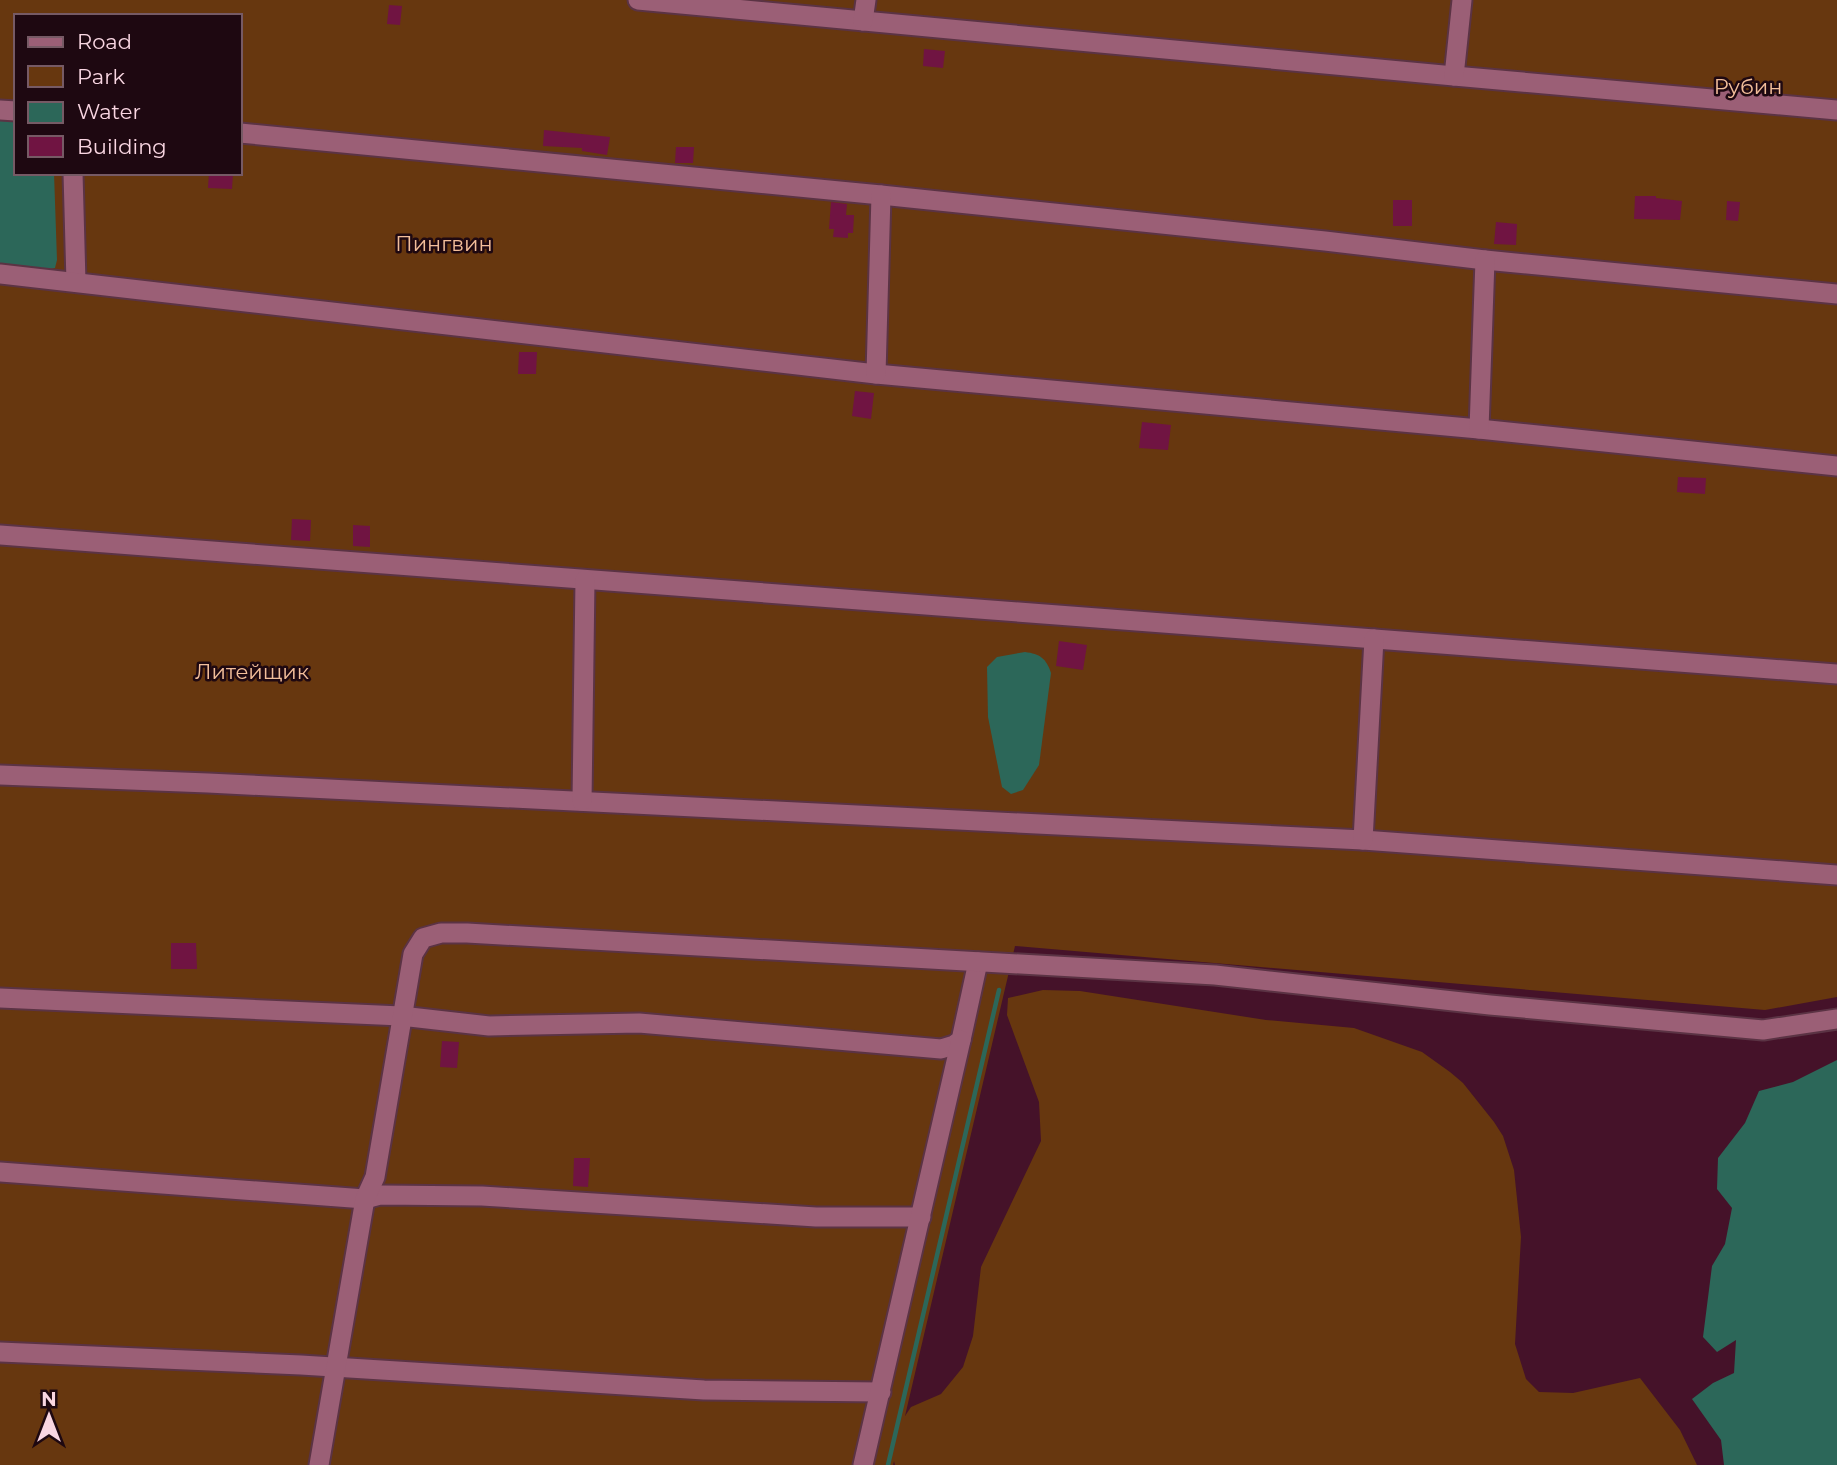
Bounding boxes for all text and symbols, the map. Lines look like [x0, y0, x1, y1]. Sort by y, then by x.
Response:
legend [14, 14, 242, 175]
text: Road [77, 29, 132, 54]
text: Park [77, 64, 125, 89]
park label: Рубин [1714, 74, 1782, 99]
text: Water [77, 99, 141, 124]
text: Building [77, 134, 167, 159]
park label: Пингвин [395, 231, 493, 256]
park label: Литейщик [195, 659, 309, 684]
north arrow [14, 1381, 84, 1451]
text: N [41, 1388, 57, 1411]

